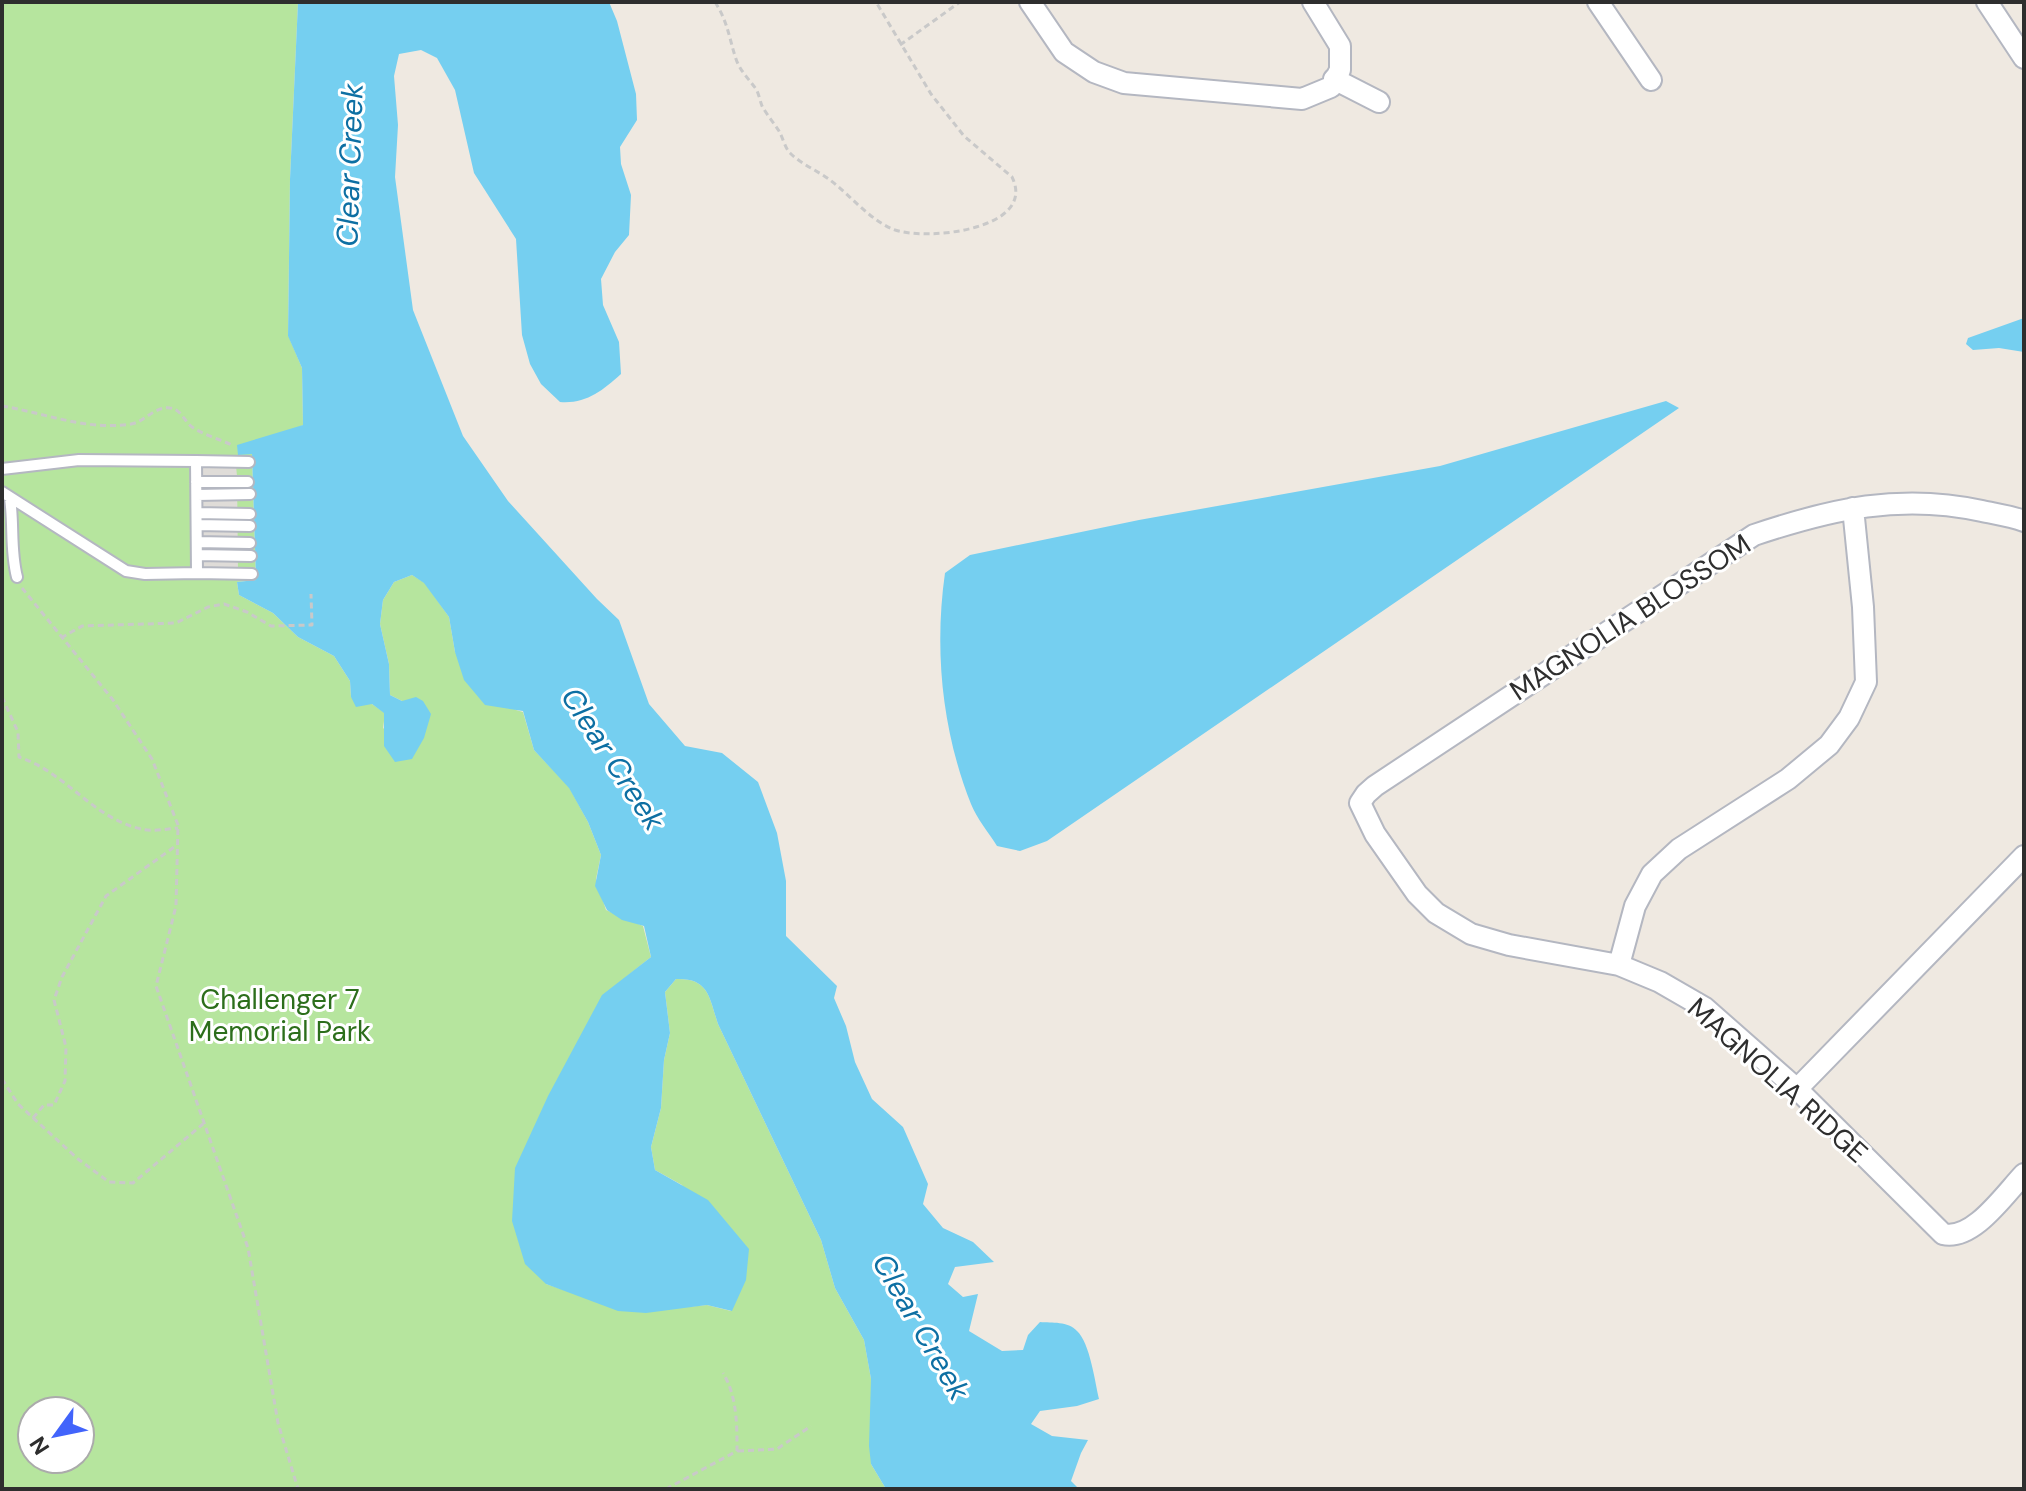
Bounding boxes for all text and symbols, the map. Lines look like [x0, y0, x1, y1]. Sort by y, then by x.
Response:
water label: Clear Creek [327, 82, 372, 247]
street label: MAGNOLIA BLOSSOM [1503, 526, 1758, 709]
water label: Clear Creek [553, 680, 675, 838]
park label: Challenger 7 Memorial Park [189, 981, 371, 1050]
street label: MAGNOLIA RIDGE [1680, 990, 1876, 1171]
water label: Clear Creek [864, 1246, 979, 1408]
north arrow [16, 1395, 96, 1475]
text: N [23, 1431, 56, 1460]

